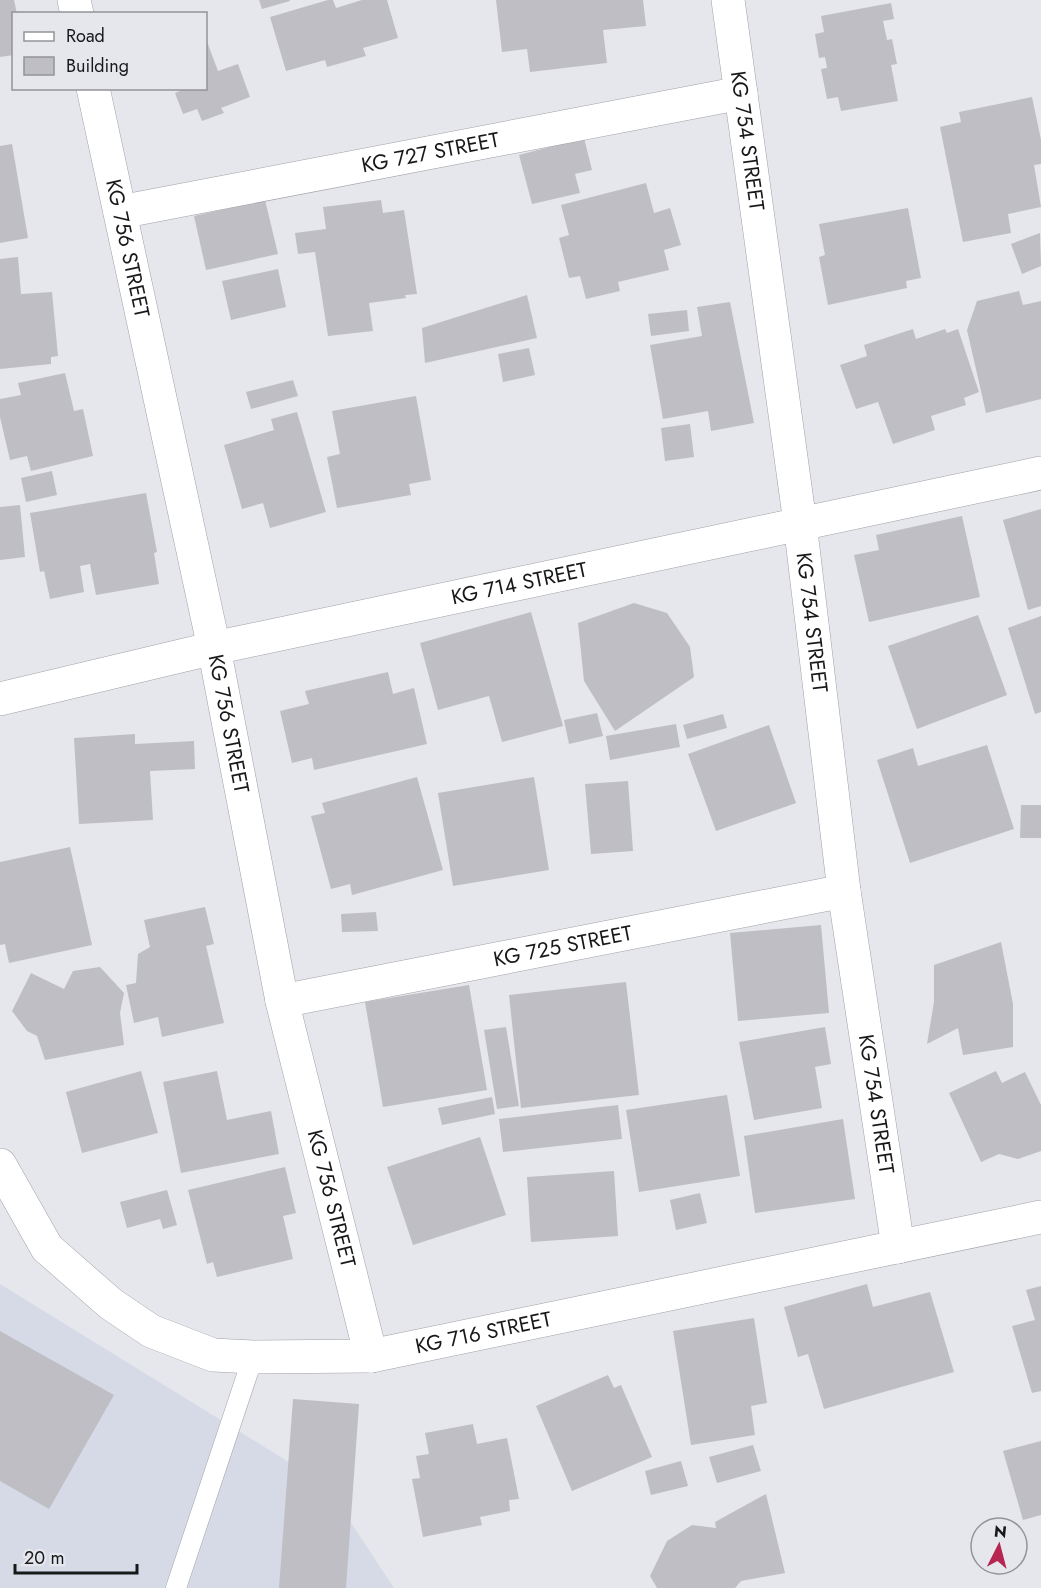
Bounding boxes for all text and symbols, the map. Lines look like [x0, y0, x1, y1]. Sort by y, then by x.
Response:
legend [12, 12, 207, 90]
text: Road [66, 23, 105, 49]
text: Building [66, 53, 129, 79]
street label: KG 754 STREET [723, 69, 772, 213]
street label: KG 727 STREET [359, 125, 502, 180]
street label: KG 756 STREET [98, 176, 157, 320]
street label: KG 754 STREET [789, 551, 835, 694]
street label: KG 714 STREET [448, 554, 590, 612]
street label: KG 756 STREET [201, 652, 257, 796]
street label: KG 725 STREET [491, 918, 635, 974]
street label: KG 754 STREET [851, 1032, 902, 1176]
street label: KG 756 STREET [300, 1127, 363, 1271]
street label: KG 716 STREET [413, 1304, 554, 1361]
north arrow [969, 1516, 1029, 1576]
text: N [993, 1519, 1008, 1544]
scale bar [15, 1537, 136, 1575]
text: 20 m [24, 1545, 64, 1571]

